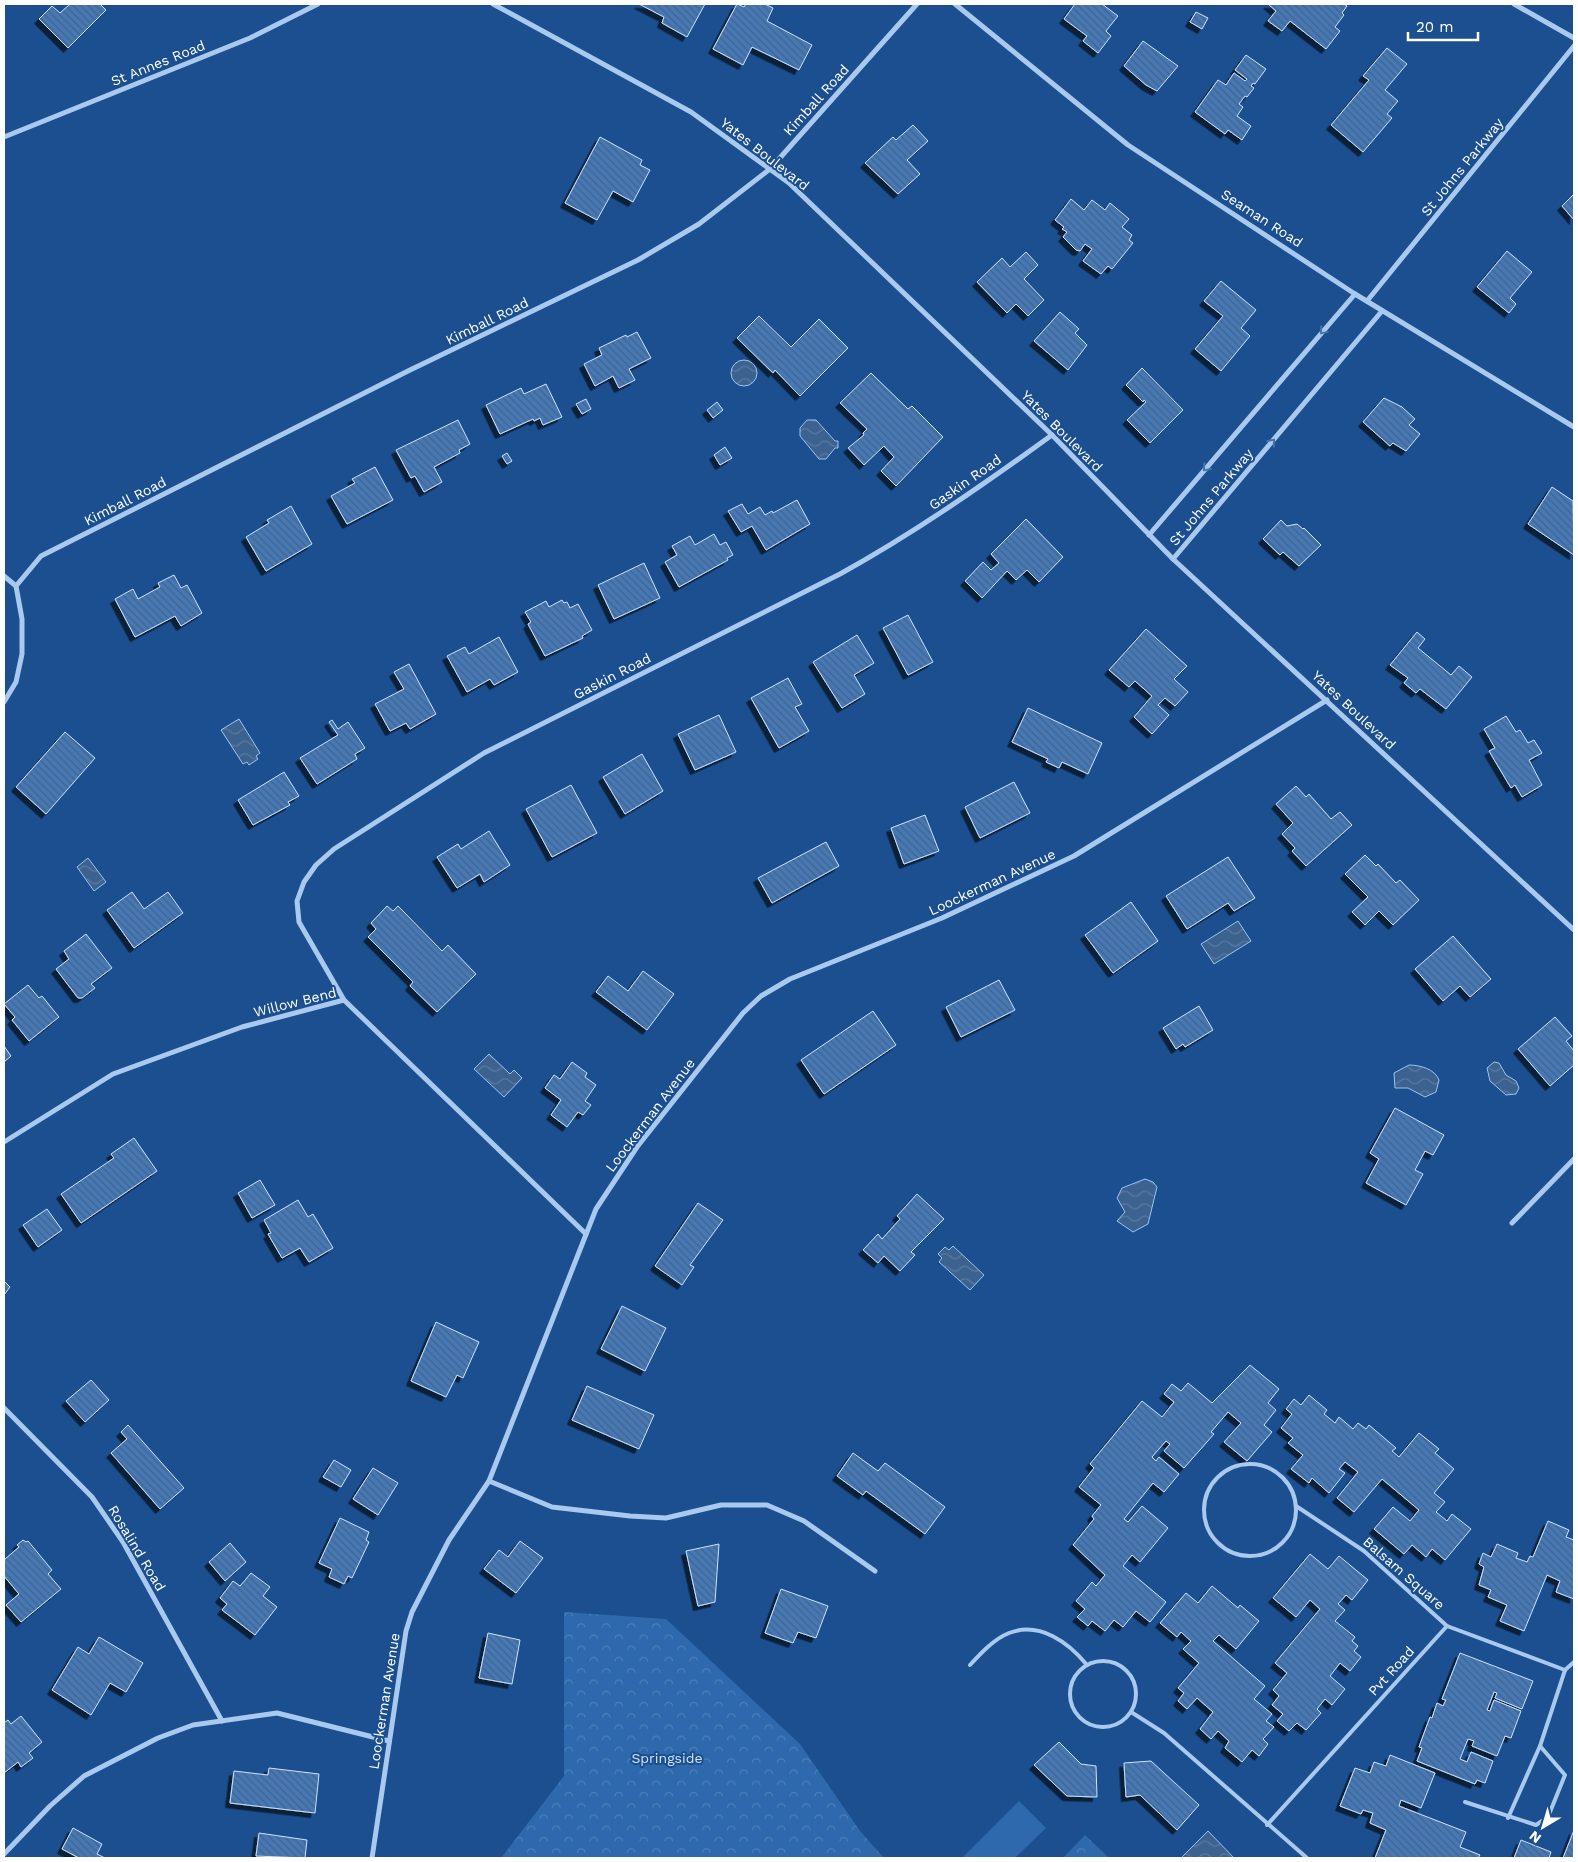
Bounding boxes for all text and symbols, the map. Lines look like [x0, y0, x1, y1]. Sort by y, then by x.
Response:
scale bar [1408, 10, 1478, 42]
text: 20 m [1416, 18, 1454, 36]
street label: St Annes Road [109, 37, 207, 89]
street label: Kimball Road [780, 61, 852, 139]
street label: Yates Boulevard [717, 114, 813, 194]
street label: St Johns Parkway [1418, 114, 1507, 219]
street label: Seaman Road [1218, 186, 1306, 250]
street label: Kimball Road [443, 294, 531, 348]
one-way arrow [1320, 325, 1329, 334]
street label: Yates Boulevard [1018, 387, 1106, 475]
one-way arrow [1266, 438, 1275, 447]
street label: St Johns Parkway [1166, 445, 1257, 549]
street label: Gaskin Road [926, 451, 1004, 513]
one-way arrow [1203, 462, 1212, 471]
street label: Kimball Road [81, 473, 169, 529]
street label: Gaskin Road [571, 650, 653, 702]
street label: Yates Boulevard [1309, 667, 1399, 753]
street label: Loockerman Avenue [926, 846, 1058, 918]
street label: Willow Bend [252, 984, 338, 1020]
street label: Loockerman Avenue [602, 1055, 698, 1175]
street label: Rosalind Road [105, 1502, 169, 1594]
street label: Balsam Square [1360, 1533, 1448, 1613]
street label: Loockerman Avenue [365, 1632, 403, 1770]
street label: Pvt Road [1365, 1643, 1417, 1699]
park label: Springside [631, 1750, 703, 1766]
north arrow [1518, 1802, 1568, 1852]
text: N [1526, 1828, 1544, 1847]

